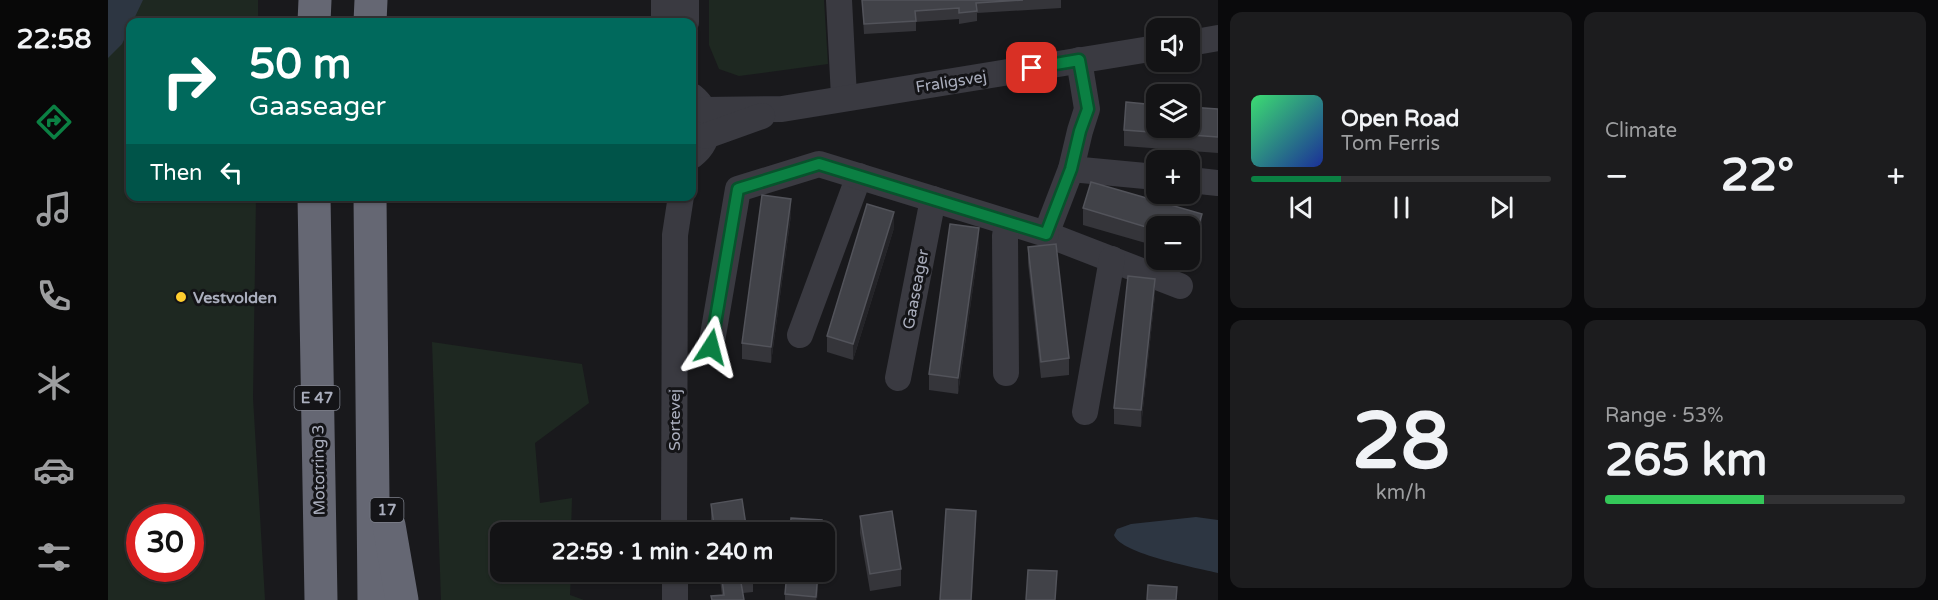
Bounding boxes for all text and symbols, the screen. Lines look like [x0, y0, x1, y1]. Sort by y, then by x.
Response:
map controls [1146, 18, 1200, 270]
button: sound [1146, 18, 1200, 72]
text: 22:58 [17, 23, 91, 56]
text: 50 m [249, 39, 351, 90]
icon: right [150, 42, 228, 120]
pin [1006, 42, 1057, 93]
icon: arrive [1015, 51, 1048, 84]
street label: Fraligsvej [914, 67, 988, 97]
button: layers [1146, 84, 1200, 138]
text: Gaaseager [249, 90, 386, 123]
icon: directions [33, 101, 75, 143]
text: Open Road [1341, 106, 1459, 132]
text: Climate [1605, 119, 1677, 143]
text: Tom Ferris [1341, 132, 1440, 156]
text: 22° [1721, 149, 1794, 203]
button: + [1146, 150, 1200, 204]
icon: left [215, 156, 248, 189]
text: − [1605, 157, 1629, 196]
text: + [1886, 157, 1905, 196]
text: Then [150, 160, 203, 186]
icon: music [33, 188, 75, 230]
icon: previous [1285, 191, 1318, 224]
icon: pause [1385, 191, 1418, 224]
icon: next [1485, 191, 1518, 224]
button: − [1146, 216, 1200, 270]
street label: Gaaseager [898, 247, 934, 331]
icon: phone [33, 275, 75, 317]
place label: Vestvolden [193, 288, 277, 308]
marker: Vestvolden [174, 290, 188, 304]
position arrow [679, 315, 743, 379]
icon: climate [33, 362, 75, 404]
road number: E 47 [294, 386, 340, 410]
street label: Sortevej [665, 389, 685, 451]
text: 28 [1352, 395, 1450, 489]
text: Range · 53% [1605, 404, 1724, 428]
street label: Motorring 3 [308, 424, 330, 516]
text: 265 km [1605, 434, 1767, 488]
icon: car [33, 449, 75, 491]
text: km/h [1376, 481, 1426, 505]
road number: 17 [370, 498, 404, 522]
speed limit sign: 30 [126, 504, 204, 582]
icon: filters [33, 536, 75, 578]
text: 22:59 · 1 min · 240 m [552, 539, 773, 565]

